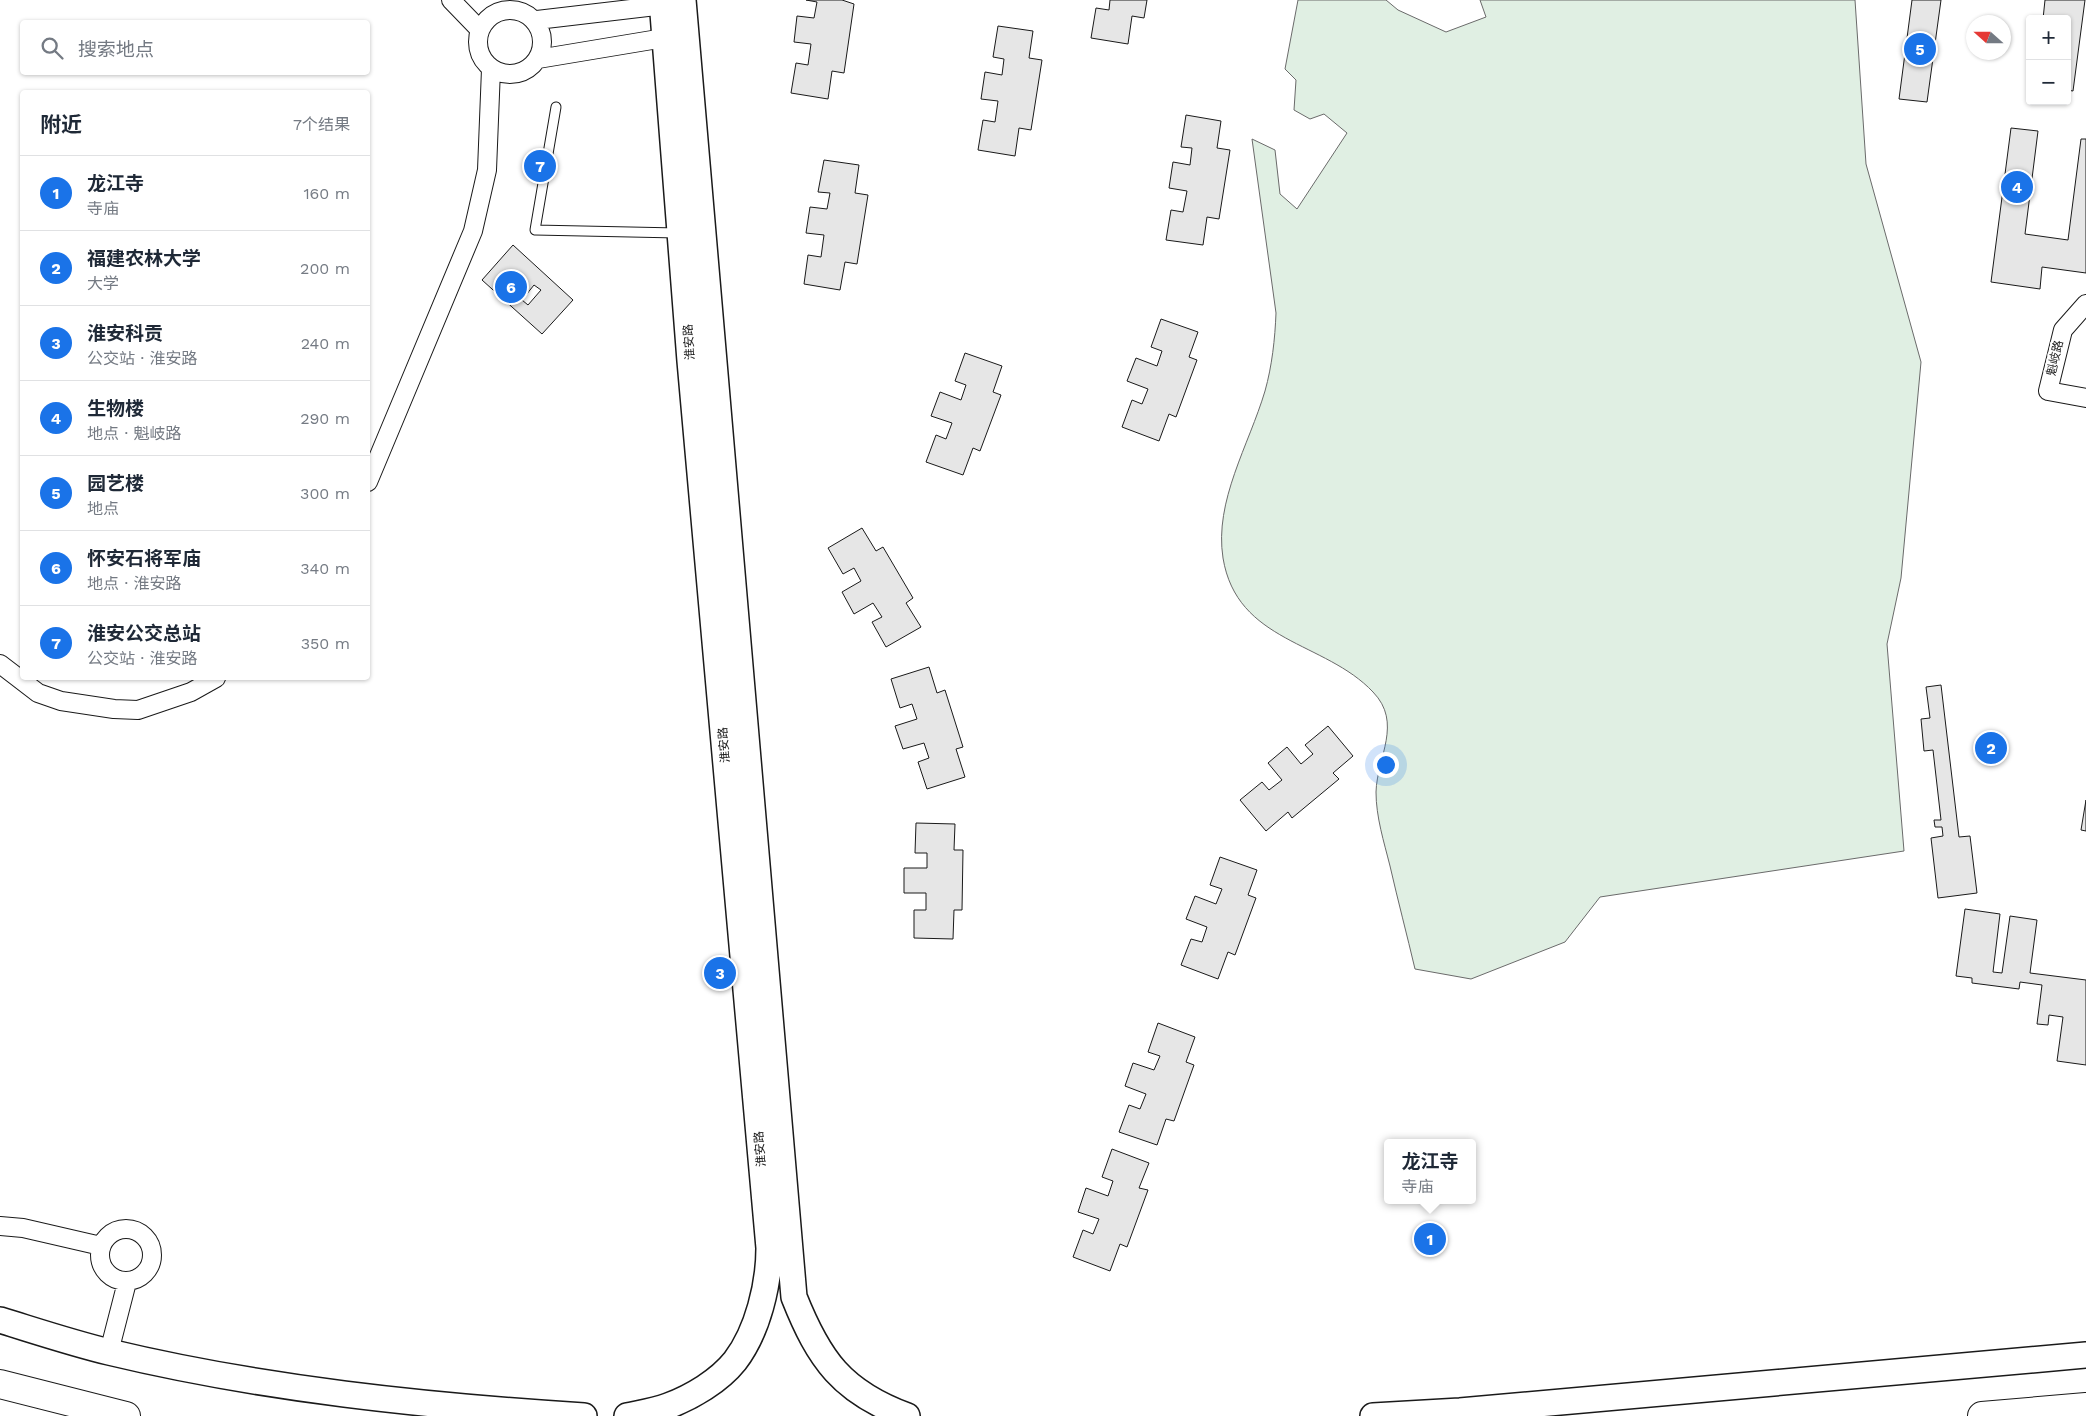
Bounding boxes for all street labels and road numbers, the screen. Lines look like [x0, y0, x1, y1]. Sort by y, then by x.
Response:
street label: 淮安路 [681, 324, 697, 360]
street label: 魁岐路 [2044, 339, 2066, 377]
street label: 淮安路 [715, 726, 733, 764]
street label: 淮安路 [751, 1130, 769, 1168]

